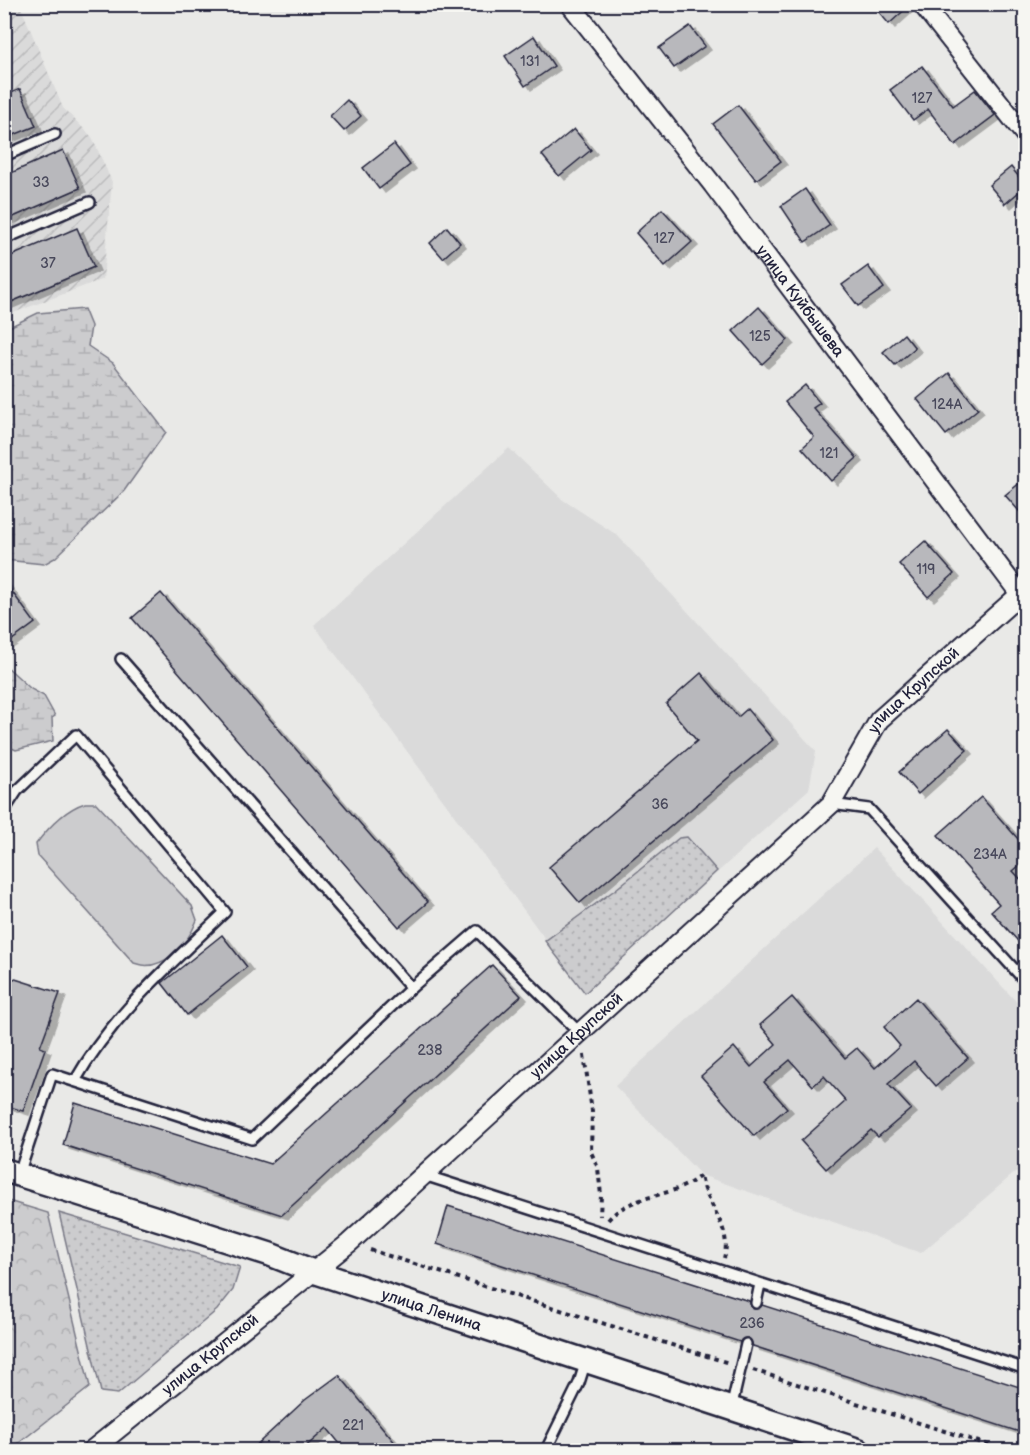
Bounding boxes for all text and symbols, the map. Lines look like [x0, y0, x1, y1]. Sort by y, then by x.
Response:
house number: 131 [520, 53, 540, 70]
house number: 127 [912, 90, 932, 107]
house number: 33 [32, 174, 50, 191]
house number: 127 [654, 230, 674, 247]
street label: улица Куйбышева [752, 242, 849, 361]
house number: 37 [40, 255, 56, 272]
house number: 125 [749, 328, 771, 345]
house number: 124А [932, 396, 963, 413]
house number: 121 [820, 445, 838, 462]
house number: 119 [917, 561, 935, 578]
street label: улица Крупской [864, 643, 963, 737]
house number: 36 [651, 796, 669, 813]
house number: 234А [973, 846, 1007, 863]
street label: улица Крупской [527, 989, 627, 1082]
house number: 238 [418, 1042, 442, 1059]
street label: улица Ленина [379, 1285, 485, 1336]
street label: улица Крупской [158, 1310, 262, 1399]
house number: 236 [739, 1315, 765, 1332]
house number: 221 [342, 1417, 364, 1434]

